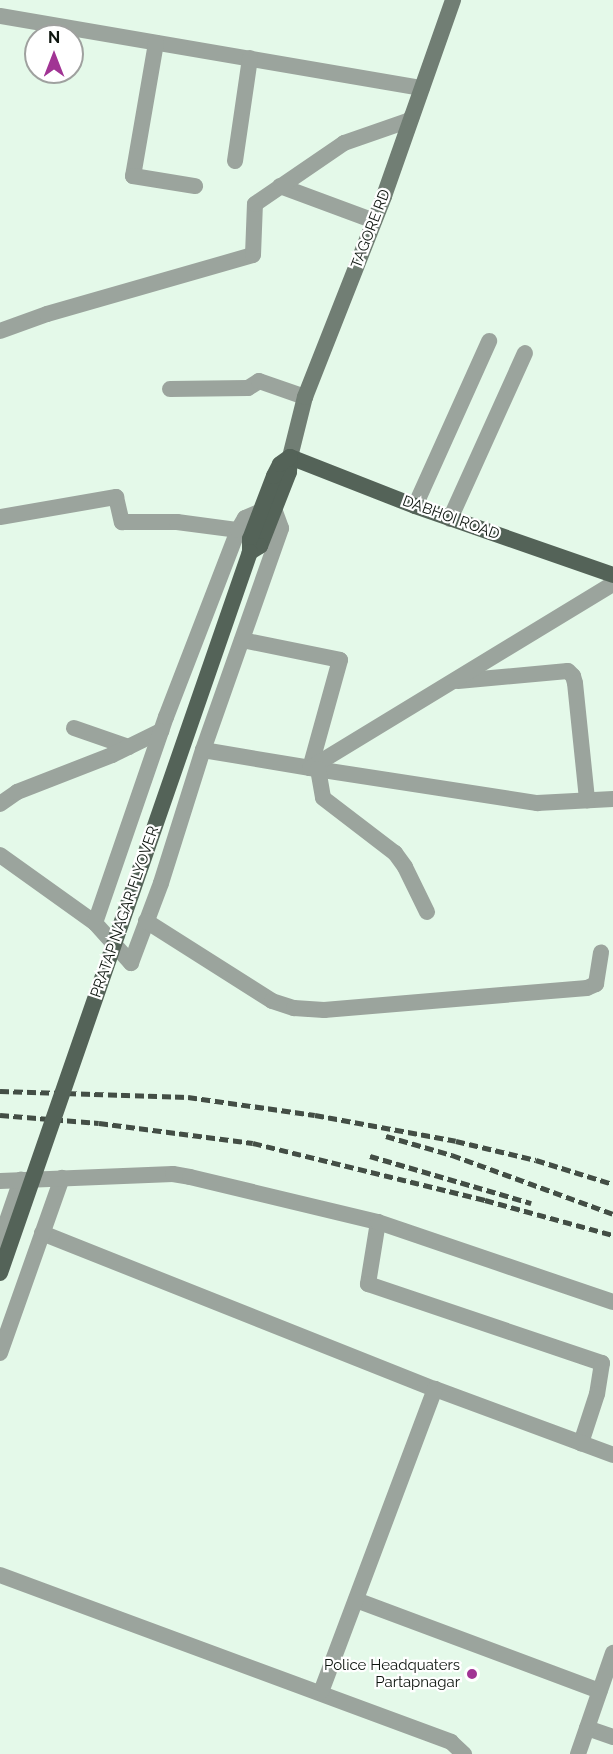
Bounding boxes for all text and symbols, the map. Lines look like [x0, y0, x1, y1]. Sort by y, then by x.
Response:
north arrow [24, 24, 84, 84]
text: N [48, 28, 60, 47]
street label: TAGORE RD [348, 187, 394, 271]
street label: DABHOI ROAD [400, 492, 502, 544]
street label: PRATAP NAGAR FLYOVER [87, 824, 163, 1000]
place label: Police Headquaters Partapnagar [324, 1656, 460, 1691]
marker: Police Headquaters Partapnagar [465, 1667, 479, 1681]

